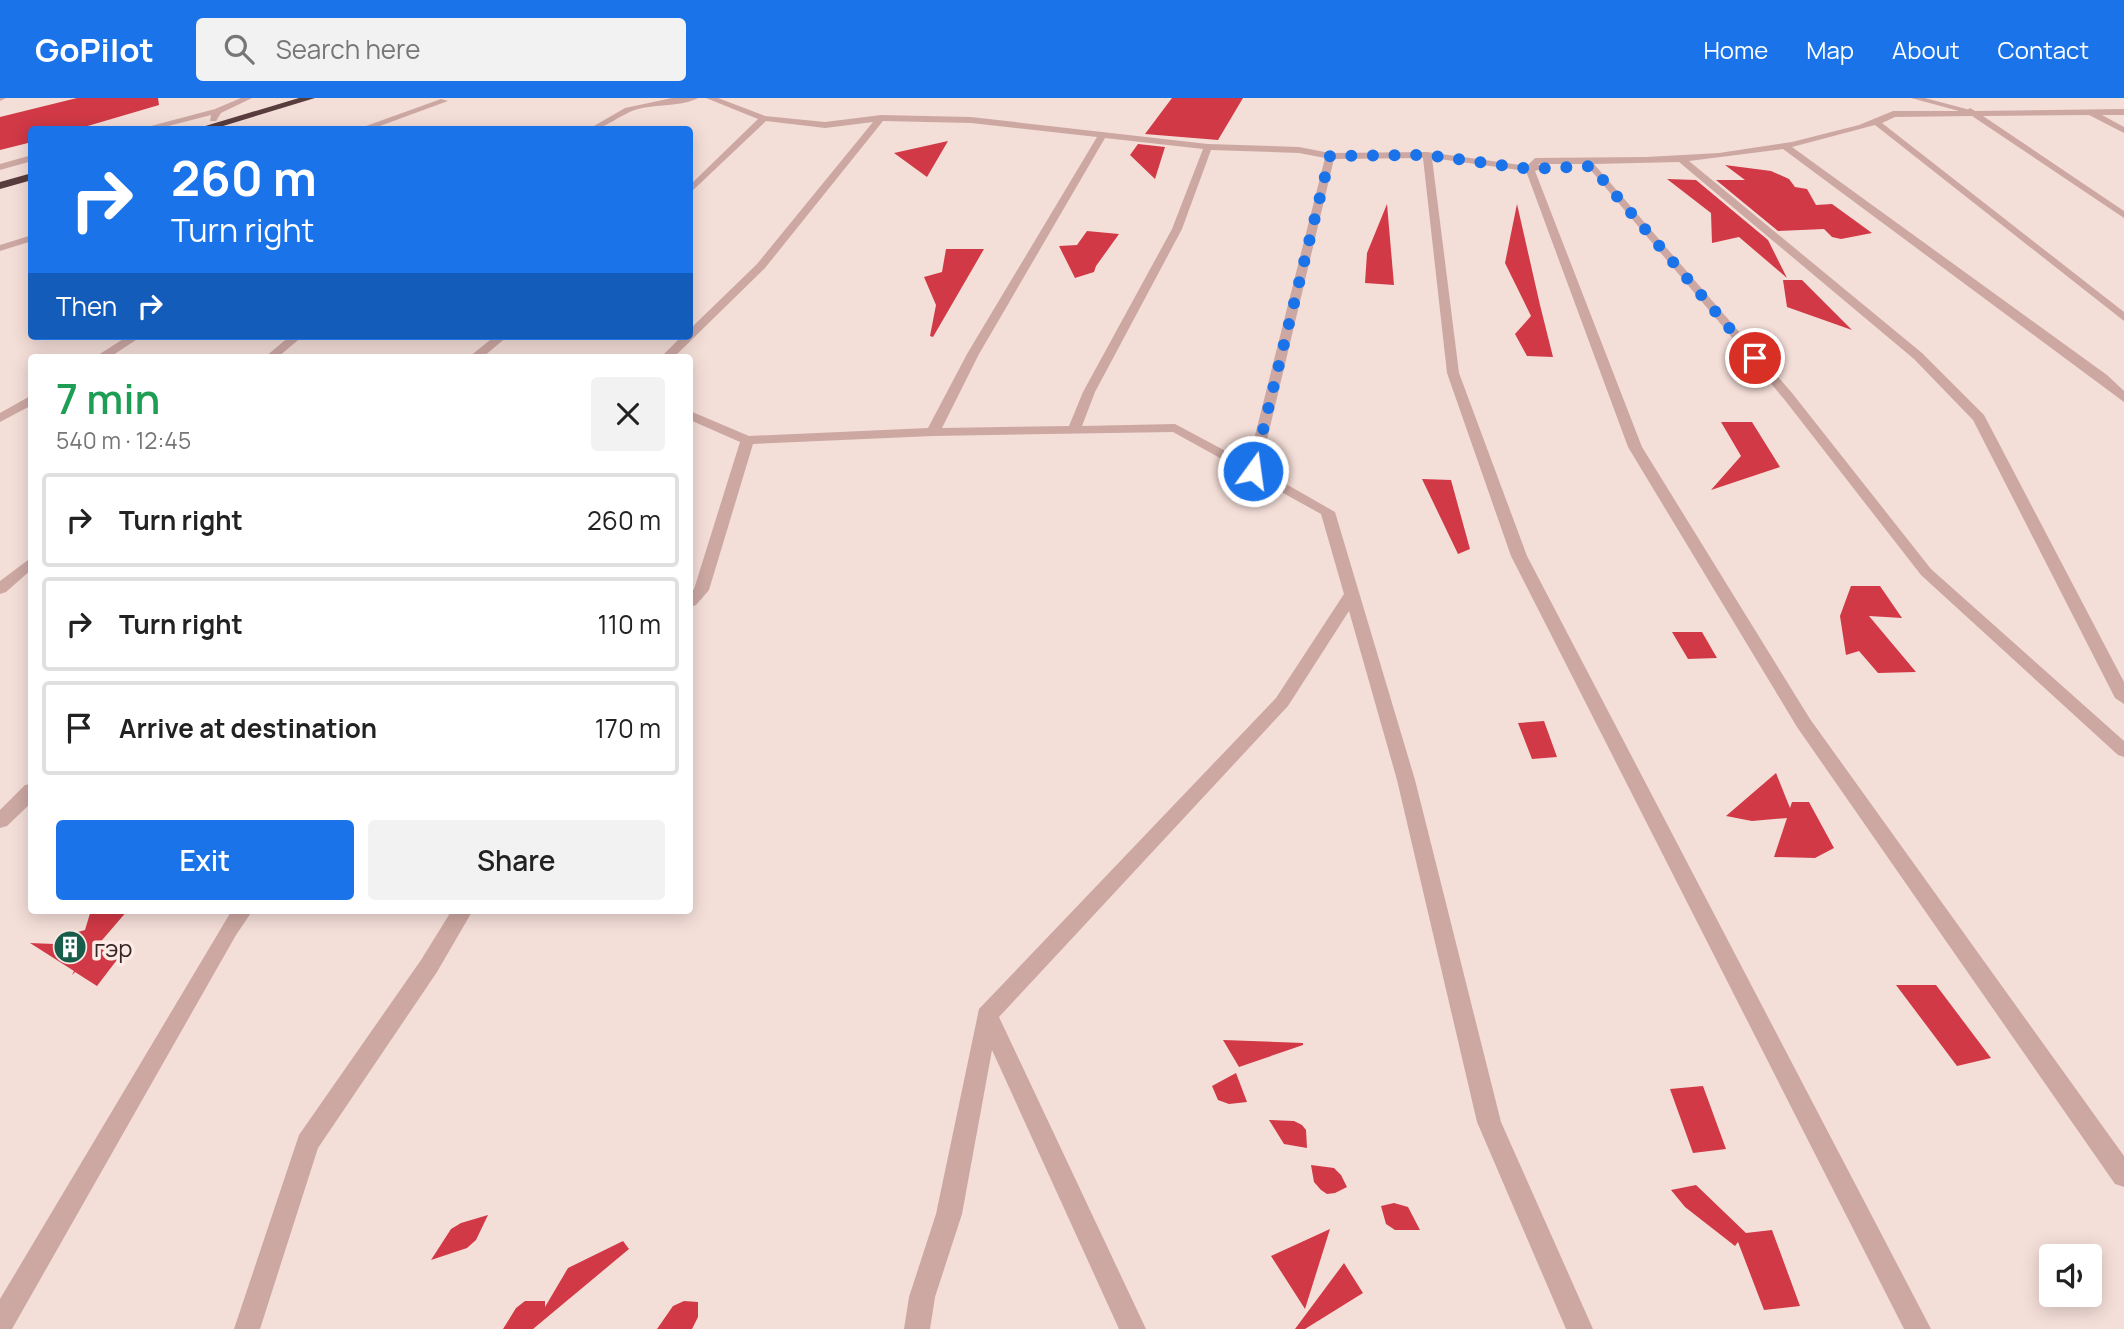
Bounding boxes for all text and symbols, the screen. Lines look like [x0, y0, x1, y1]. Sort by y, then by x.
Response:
search box [196, 18, 686, 81]
text: GoPilot [35, 27, 154, 72]
icon: search [220, 30, 258, 68]
text: Search here [276, 31, 420, 67]
text: Home [1703, 33, 1768, 66]
text: Map [1806, 33, 1854, 66]
text: About [1892, 33, 1960, 66]
text: Contact [1998, 33, 2089, 66]
text: 260 m [171, 144, 317, 211]
icon: right [56, 154, 147, 245]
text: Turn right [171, 208, 314, 252]
icon: right [131, 287, 169, 325]
text: Then [56, 288, 117, 324]
pin [1725, 328, 1785, 388]
icon: arrive [1736, 339, 1774, 377]
text: 7 min [56, 369, 160, 427]
button: close [591, 377, 665, 451]
text: 540 m · 12:45 [56, 424, 191, 456]
position arrow [1216, 434, 1290, 508]
icon: right [60, 501, 98, 539]
text: Turn right [119, 502, 243, 538]
text: 260 m [587, 502, 661, 538]
icon: right [60, 605, 98, 643]
text: Turn right [119, 606, 243, 642]
text: 110 m [598, 606, 661, 642]
icon: arrive [60, 709, 98, 747]
text: Arrive at destination [119, 710, 377, 746]
text: 170 m [595, 710, 661, 746]
button: Exit [56, 820, 354, 900]
button: Share [368, 820, 665, 900]
building icon: гэр [51, 928, 89, 966]
place label: гэр [94, 931, 132, 964]
map controls [2039, 1244, 2102, 1307]
button: sound [2039, 1244, 2102, 1307]

